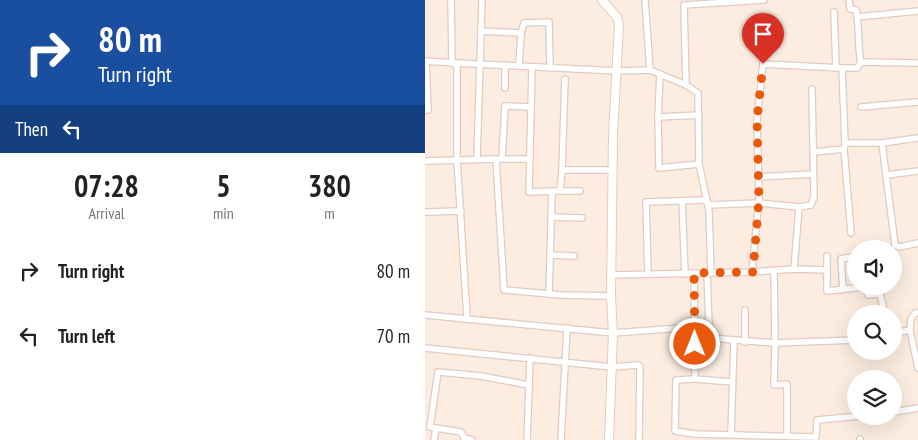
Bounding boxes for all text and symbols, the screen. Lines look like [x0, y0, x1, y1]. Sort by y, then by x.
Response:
pin [742, 13, 784, 64]
text: 80 m [98, 16, 162, 62]
icon: right [15, 20, 80, 85]
icon: arrive [749, 20, 777, 48]
text: Turn right [98, 60, 172, 88]
icon: left [58, 115, 86, 143]
text: Then [15, 117, 48, 141]
text: 07:28 [74, 166, 139, 205]
text: 5 [216, 166, 231, 205]
text: 380 [308, 166, 351, 205]
text: Arrival [88, 203, 125, 223]
text: min [213, 203, 234, 223]
text: m [324, 203, 335, 223]
map controls [847, 240, 902, 425]
button: sound [847, 240, 902, 295]
icon: right [15, 257, 43, 285]
text: Turn right [58, 259, 124, 283]
text: 80 m [377, 259, 410, 283]
button: search [847, 305, 902, 360]
position arrow [668, 317, 720, 369]
icon: left [15, 322, 43, 350]
text: Turn left [58, 324, 115, 348]
text: 70 m [377, 324, 410, 348]
button: layers [847, 370, 902, 425]

